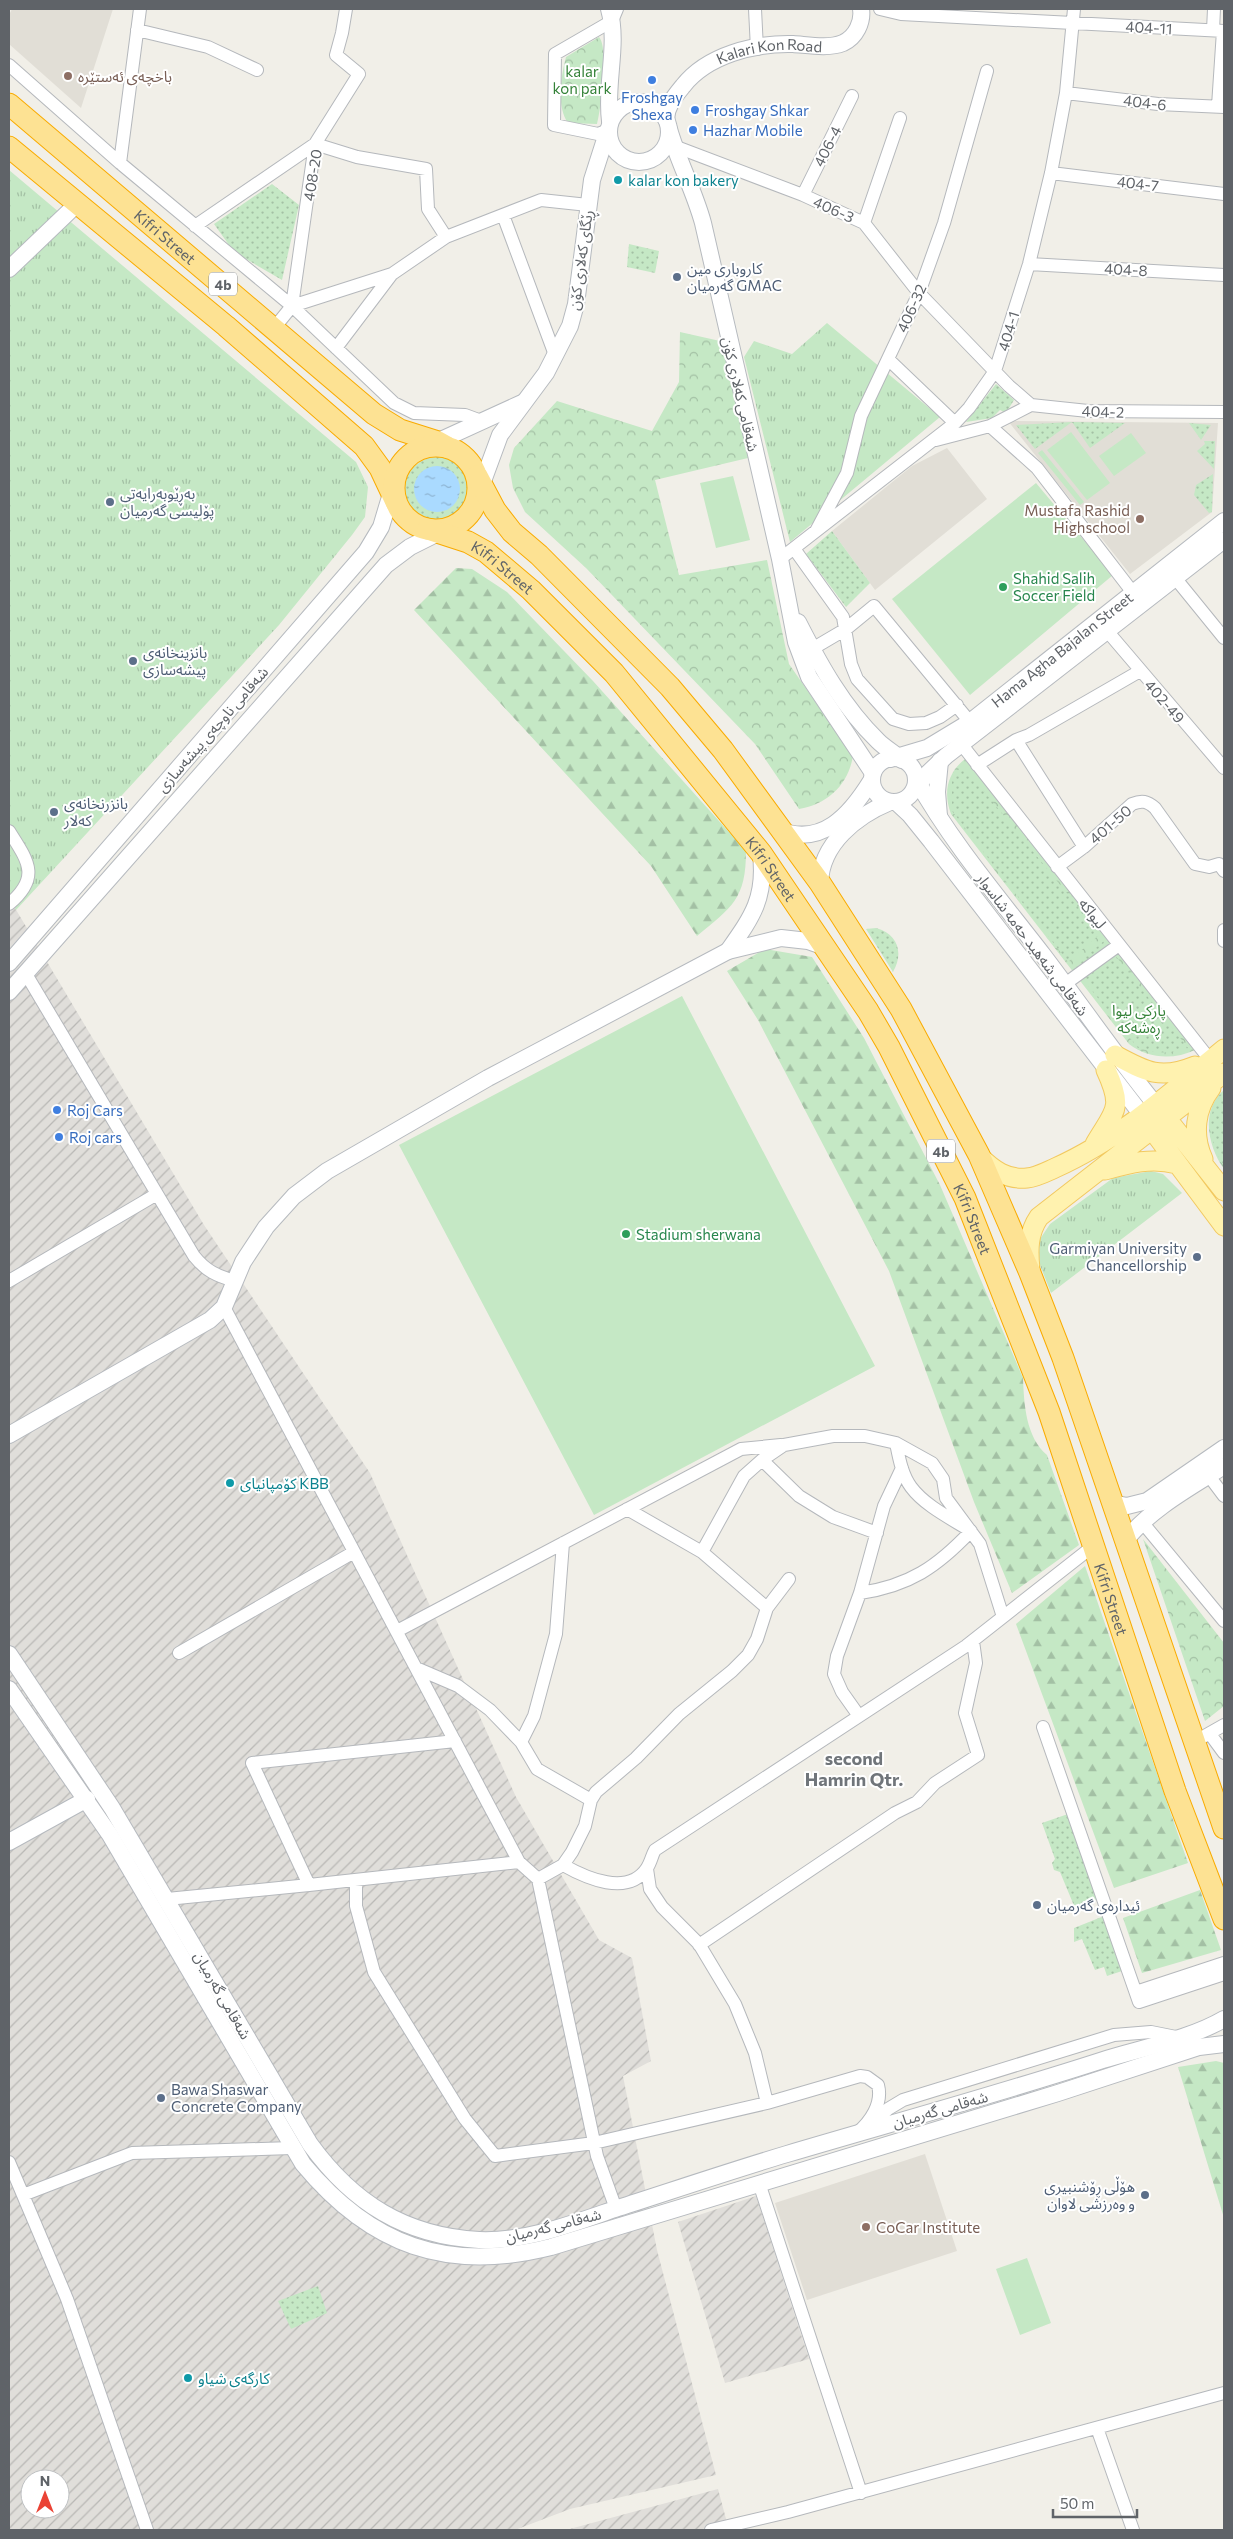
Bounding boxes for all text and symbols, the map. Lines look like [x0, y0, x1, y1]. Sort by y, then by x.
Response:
street label: 404-11 [1125, 17, 1173, 37]
street label: Kalari Kon Road [713, 35, 822, 68]
park label: kalar kon park [552, 62, 612, 97]
place label: باخچەی ئەستێرە [78, 67, 172, 87]
marker: باخچەی ئەستێرە [62, 70, 74, 82]
marker: Froshgay Shexa [646, 74, 658, 86]
place label: Froshgay Shexa [621, 88, 683, 123]
street label: 404-6 [1122, 90, 1168, 114]
place label: Froshgay Shkar [705, 101, 809, 119]
marker: Froshgay Shkar [689, 104, 701, 116]
place label: Hazhar Mobile [703, 121, 803, 139]
street label: 406-4 [809, 123, 845, 169]
marker: Hazhar Mobile [687, 124, 699, 136]
street label: 408-20 [299, 148, 325, 202]
place label: kalar kon bakery [628, 171, 739, 189]
street label: 404-7 [1116, 172, 1160, 195]
marker: kalar kon bakery [612, 174, 624, 186]
street label: 406-3 [811, 192, 857, 226]
street label: Kifri Street [131, 206, 200, 268]
street label: ڕێگای کەلاری کۆن [564, 209, 600, 312]
place label: کاروباری مین گەرمیان GMAC [687, 259, 782, 295]
street label: 404-8 [1104, 259, 1148, 279]
marker: کاروباری مین گەرمیان GMAC [671, 271, 683, 283]
road number: 4b [209, 272, 237, 296]
street label: 406-32 [892, 281, 930, 335]
street label: 404-1 [993, 309, 1023, 353]
street label: شەقامی کەلاری کۆن [718, 335, 763, 454]
street label: 404-2 [1081, 401, 1125, 421]
place label: بەڕێوبەرایەتی پۆلیسی گەرمیان [120, 484, 214, 521]
marker: بەڕێوبەرایەتی پۆلیسی گەرمیان [104, 496, 116, 508]
place label: Mustafa Rashid Highschool [1024, 501, 1130, 536]
marker: Mustafa Rashid Highschool [1134, 513, 1146, 525]
street label: Kifri Street [468, 537, 538, 598]
place label: Shahid Salih Soccer Field [1013, 569, 1095, 604]
marker: Shahid Salih Soccer Field [997, 581, 1009, 593]
street label: Hama Agha Bajalan Street [988, 588, 1136, 711]
place label: بانزینخانەی پیشەسازی [143, 643, 207, 680]
marker: بانزینخانەی پیشەسازی [127, 655, 139, 667]
street label: شەقامی ناوچەی پیشەسازی [153, 662, 273, 797]
street label: 402-49 [1141, 676, 1189, 726]
place label: بانزرنخانەی کەلار [63, 794, 128, 830]
street label: 401-50 [1085, 801, 1135, 847]
marker: بانزرنخانەی کەلار [48, 806, 60, 818]
street label: Kifri Street [742, 833, 800, 905]
street label: شەقامی شەهید حەمە شاسوار [972, 868, 1093, 1020]
street label: لیواکە [1075, 894, 1110, 932]
park label: پارکی لیوا ڕەشەکە [1112, 1001, 1166, 1040]
place label: Roj Cars [67, 1101, 123, 1119]
marker: Roj Cars [51, 1104, 63, 1116]
place label: Roj cars [69, 1128, 122, 1146]
marker: Roj cars [53, 1131, 65, 1143]
road number: 4b [927, 1140, 955, 1162]
street label: Kifri Street [950, 1180, 995, 1257]
place label: Stadium sherwana [636, 1225, 761, 1243]
marker: Stadium sherwana [620, 1228, 632, 1240]
place label: Garmiyan University Chancellorship [1049, 1239, 1187, 1274]
marker: Garmiyan University Chancellorship [1191, 1251, 1203, 1263]
place label: کۆمپانیای KBB [240, 1474, 329, 1494]
marker: کۆمپانیای KBB [224, 1477, 236, 1489]
street label: Kifri Street [1091, 1561, 1132, 1638]
district label: second Hamrin Qtr. [805, 1747, 903, 1790]
place label: ئیدارەی گەرمیان [1047, 1896, 1140, 1915]
marker: ئیدارەی گەرمیان [1031, 1899, 1043, 1911]
street label: شەقامی گەرمیان [190, 1948, 256, 2043]
place label: Bawa Shaswar Concrete Company [171, 2080, 302, 2115]
street label: شەقامی گەرمیان [890, 2087, 990, 2132]
marker: Bawa Shaswar Concrete Company [155, 2092, 167, 2104]
place label: هۆڵی ڕۆشنبیری و وەرزشی لاوان [1044, 2176, 1135, 2213]
marker: هۆڵی ڕۆشنبیری و وەرزشی لاوان [1139, 2189, 1151, 2201]
street label: شەقامی گەرمیان [503, 2204, 603, 2247]
place label: CoCar Institute [876, 2218, 980, 2236]
marker: CoCar Institute [860, 2221, 872, 2233]
place label: کارگەی شیاو [198, 2369, 270, 2388]
marker: کارگەی شیاو [182, 2372, 194, 2384]
north arrow [20, 2469, 70, 2519]
text: N [40, 2472, 50, 2489]
scale bar [1053, 2486, 1137, 2518]
text: 50 m [1060, 2494, 1094, 2512]

